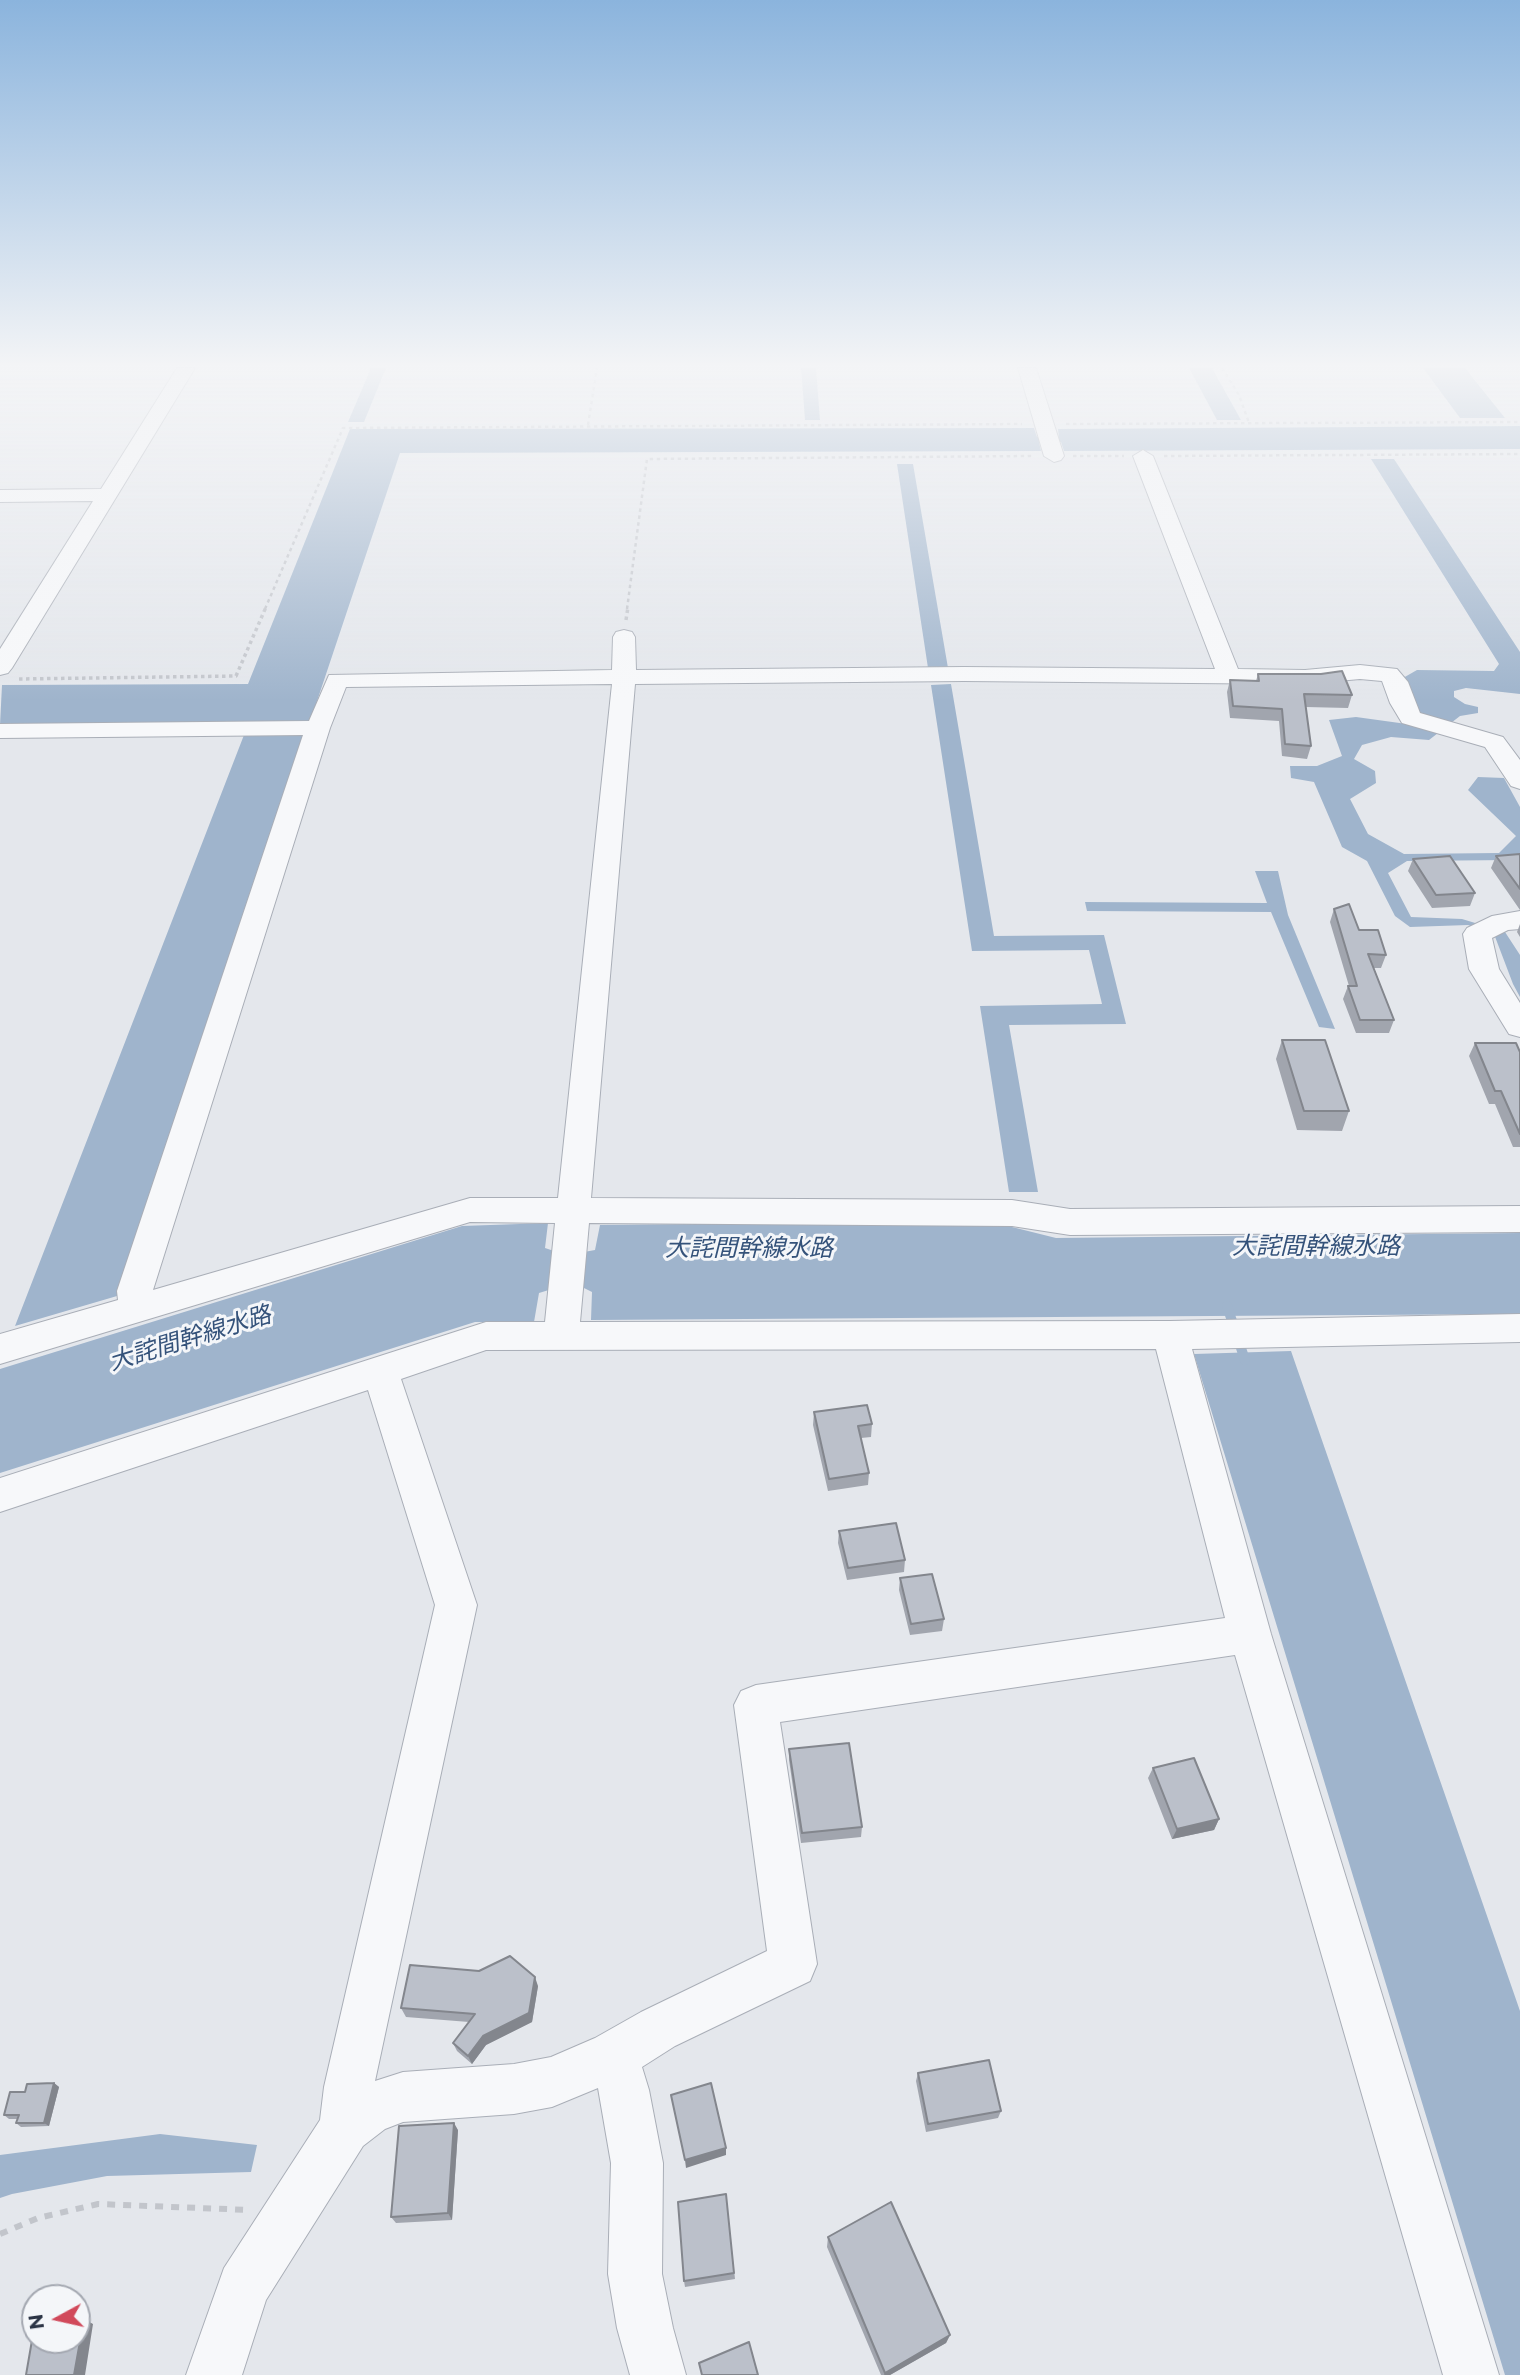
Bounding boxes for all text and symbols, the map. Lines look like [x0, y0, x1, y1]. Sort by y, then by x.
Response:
water label: 大詫間幹線水路 [1232, 1233, 1400, 1261]
water label: 大詫間幹線水路 [665, 1235, 833, 1263]
water label: 大詫間幹線水路 [105, 1301, 275, 1377]
north arrow [21, 2284, 91, 2354]
text: N [24, 2313, 49, 2331]

